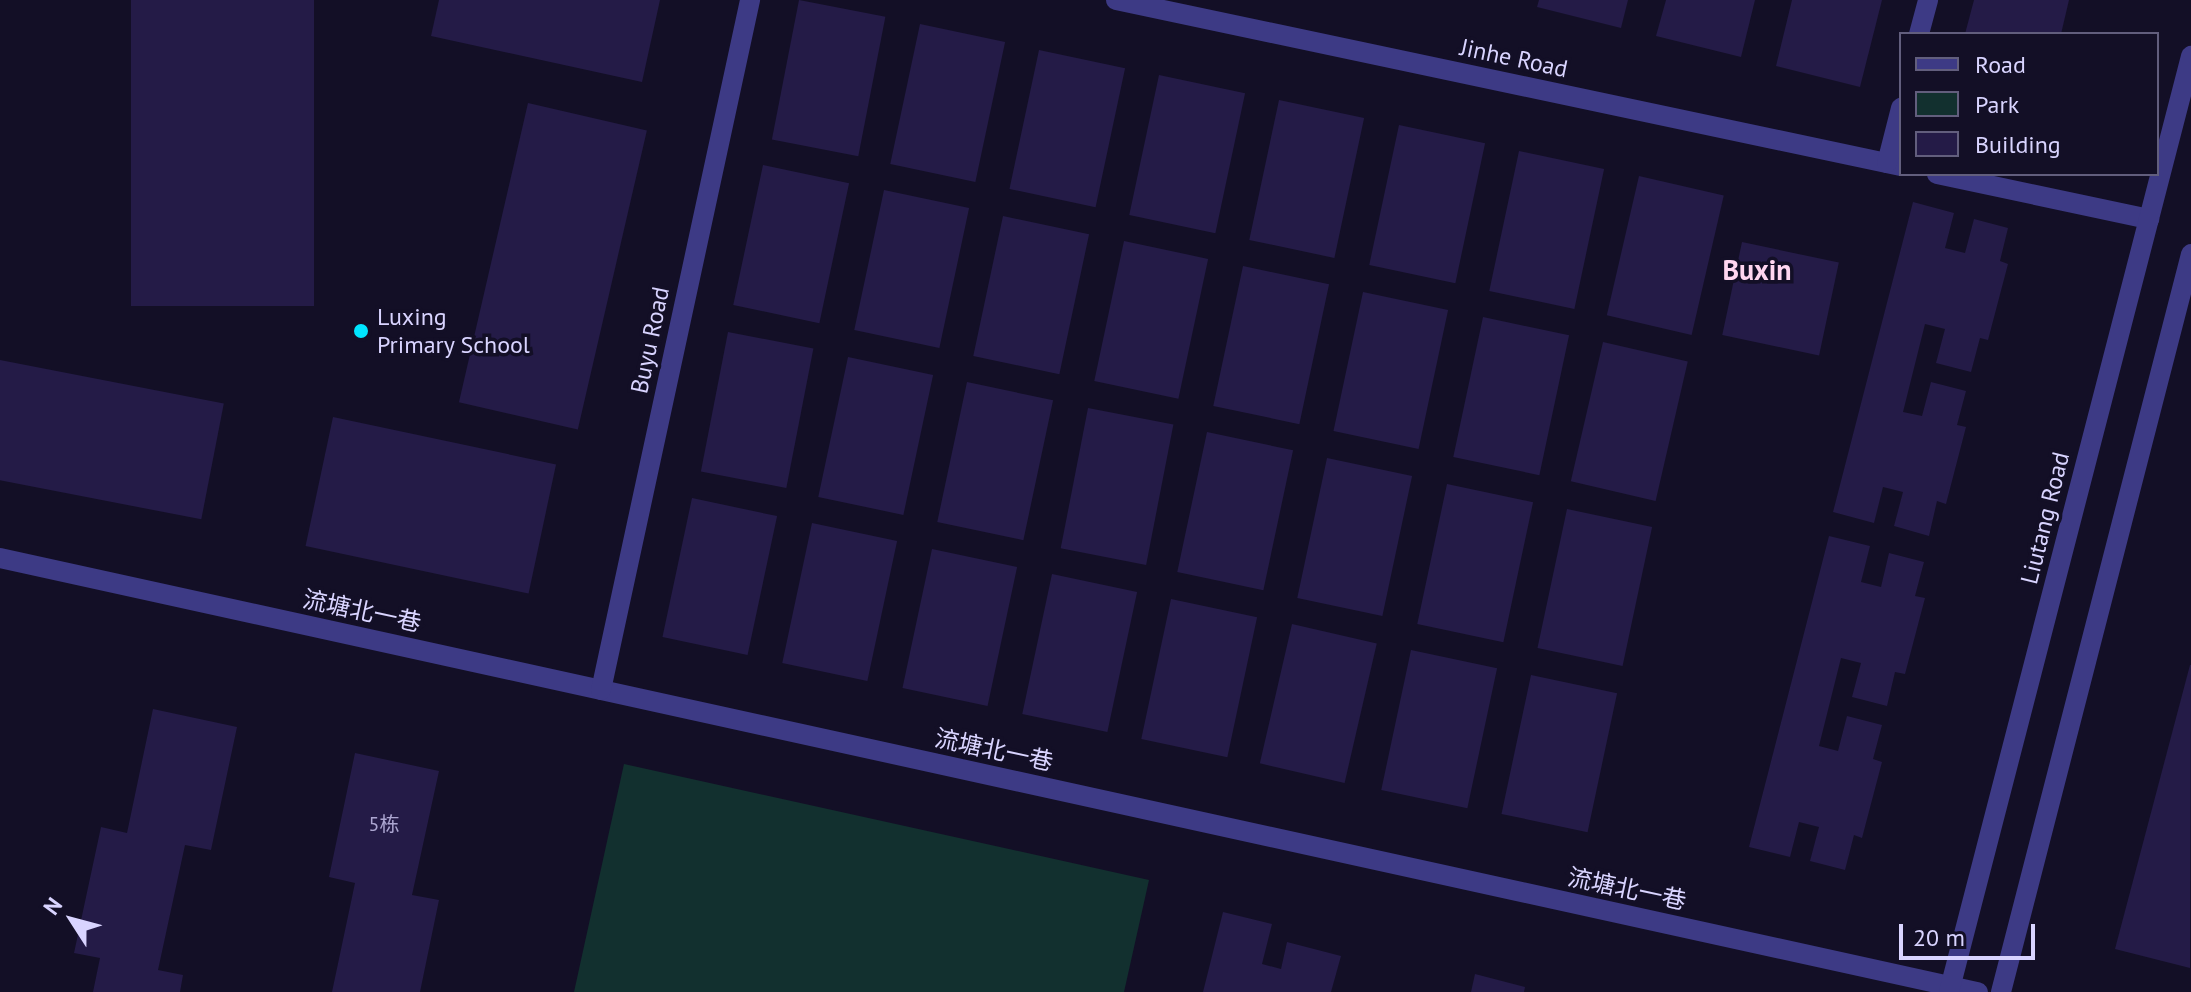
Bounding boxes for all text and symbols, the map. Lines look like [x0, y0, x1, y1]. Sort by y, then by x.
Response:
legend [1899, 32, 2159, 176]
street label: Jinhe Road [1458, 33, 1570, 83]
text: Road [1975, 49, 2026, 80]
text: Park [1975, 89, 2019, 120]
text: Building [1975, 129, 2061, 160]
district label: Buxin [1722, 253, 1792, 287]
street label: Buyu Road [625, 284, 675, 396]
place label: Luxing Primary School [377, 303, 531, 359]
marker: Luxing Primary School [352, 322, 370, 340]
street label: Liutang Road [2015, 449, 2075, 587]
street label: 流塘北一巷 [300, 584, 424, 638]
street label: 流塘北一巷 [932, 723, 1056, 777]
house number: 5栋 [369, 812, 399, 836]
street label: 流塘北一巷 [1565, 862, 1689, 916]
north arrow [32, 880, 112, 960]
text: N [37, 892, 68, 920]
scale bar [1903, 908, 2039, 958]
text: 20 m [1913, 922, 1965, 953]

